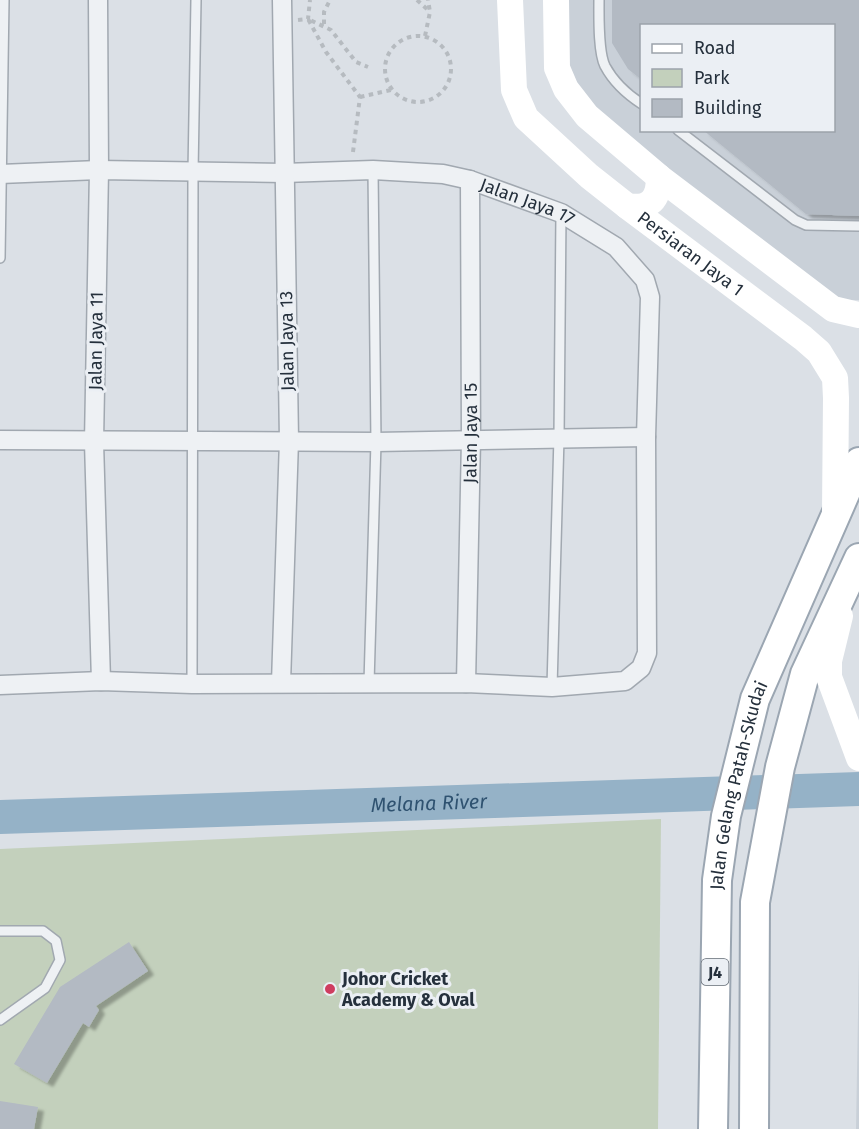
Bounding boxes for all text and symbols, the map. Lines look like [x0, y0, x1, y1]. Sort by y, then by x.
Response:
legend [640, 24, 835, 132]
text: Road [694, 37, 736, 59]
text: Park [694, 67, 730, 89]
text: Building [694, 97, 762, 119]
street label: Jalan Jaya 17 [477, 174, 579, 230]
street label: Persiaran Jaya 1 [633, 207, 748, 301]
street label: Jalan Jaya 11 [84, 291, 108, 391]
street label: Jalan Jaya 13 [275, 291, 299, 391]
street label: Jalan Jaya 15 [459, 383, 482, 484]
street label: Jalan Gelang Patah-Skudai [705, 677, 773, 890]
water label: Melana River [370, 789, 489, 817]
road number: J4 [702, 959, 728, 985]
place label: Johor Cricket Academy & Oval [341, 968, 475, 1011]
marker: Johor Cricket Academy & Oval [323, 982, 337, 996]

